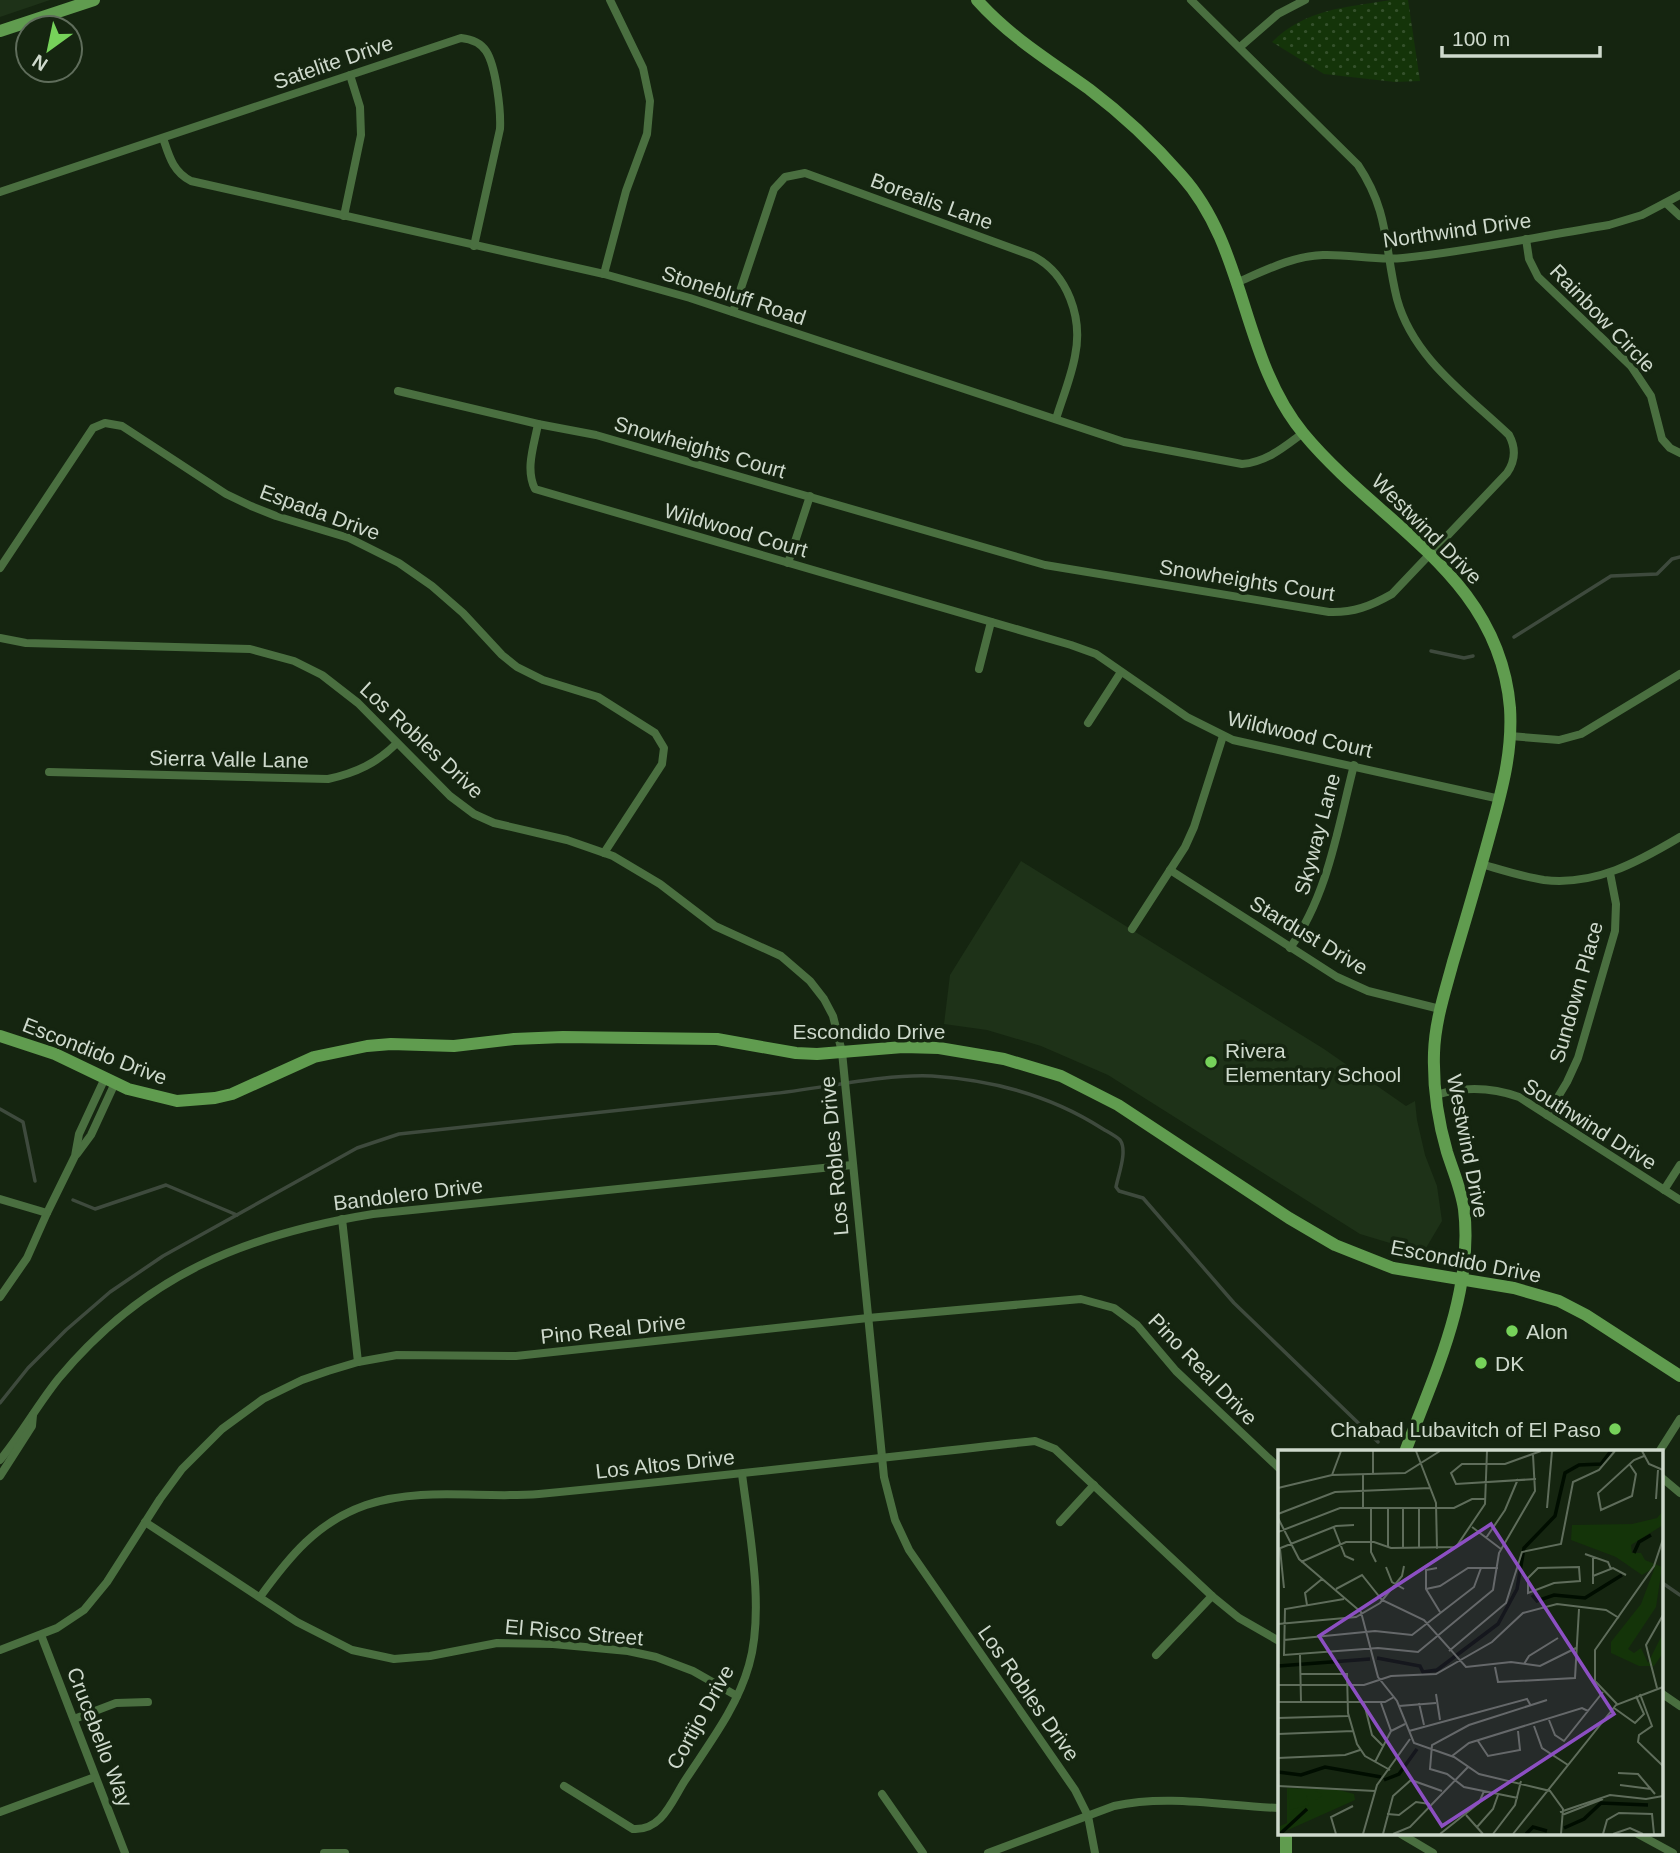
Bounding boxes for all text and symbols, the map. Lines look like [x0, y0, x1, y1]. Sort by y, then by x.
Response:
north arrow [14, 14, 84, 84]
scale bar [1442, 14, 1600, 58]
text: 100 m [1452, 27, 1510, 50]
street label: Satelite Drive [270, 31, 396, 93]
text: N [29, 50, 51, 75]
street label: Borealis Lane [868, 168, 996, 234]
street label: Northwind Drive [1381, 208, 1533, 252]
street label: Rainbow Circle [1546, 259, 1660, 377]
street label: Stonebluff Road [659, 261, 809, 329]
street label: Snowheights Court [612, 411, 789, 483]
street label: Westwind Drive [1367, 469, 1487, 589]
street label: Espada Drive [257, 480, 383, 544]
street label: Wildwood Court [662, 499, 811, 562]
street label: Snowheights Court [1158, 555, 1337, 605]
street label: Los Robles Drive [356, 677, 488, 803]
street label: Wildwood Court [1225, 706, 1375, 762]
street label: Sierra Valle Lane [149, 746, 309, 772]
street label: Skyway Lane [1290, 771, 1344, 897]
street label: Stardust Drive [1246, 891, 1372, 979]
street label: Sundown Place [1545, 919, 1607, 1065]
street label: Escondido Drive [20, 1013, 170, 1089]
street label: Escondido Drive [793, 1020, 945, 1043]
place label: Rivera Elementary School [1225, 1039, 1401, 1086]
marker: Rivera Elementary School [1203, 1054, 1219, 1070]
street label: Westwind Drive [1443, 1072, 1493, 1220]
street label: Southwind Drive [1519, 1074, 1661, 1174]
street label: Los Robles Drive [816, 1075, 852, 1237]
street label: Bandolero Drive [332, 1173, 484, 1215]
street label: Escondido Drive [1389, 1235, 1543, 1287]
street label: Pino Real Drive [1144, 1309, 1262, 1429]
street label: Pino Real Drive [539, 1310, 687, 1348]
place label: Alon [1526, 1320, 1568, 1343]
marker: Alon [1504, 1323, 1520, 1339]
place label: DK [1495, 1352, 1524, 1375]
marker: DK [1473, 1355, 1489, 1371]
place label: Chabad Lubavitch of El Paso [1330, 1418, 1601, 1441]
marker: Chabad Lubavitch of El Paso [1607, 1421, 1623, 1437]
street label: Los Altos Drive [594, 1445, 736, 1483]
inset map [1278, 1450, 1662, 1836]
street label: El Risco Street [504, 1614, 644, 1650]
street label: Los Robles Drive [974, 1621, 1084, 1765]
street label: Cortijo Drive [662, 1661, 738, 1773]
street label: Crucebello Way [63, 1664, 137, 1810]

